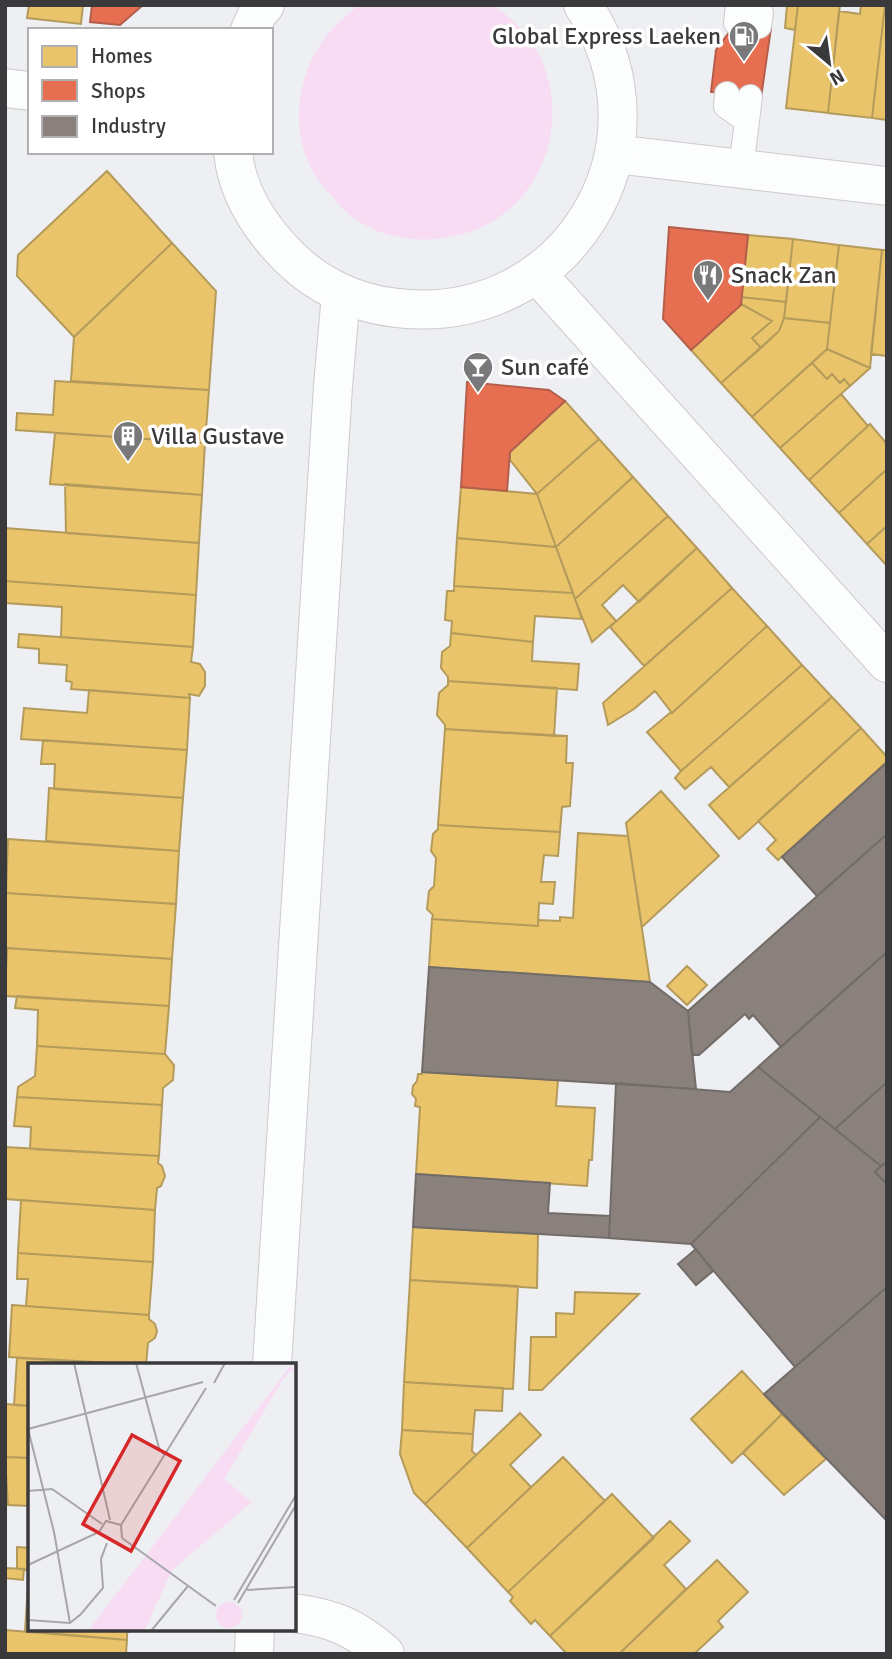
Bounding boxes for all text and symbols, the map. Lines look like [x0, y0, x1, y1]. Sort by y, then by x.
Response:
fuel station icon: Global Express Laeken [727, 19, 761, 63]
place label: Global Express Laeken [492, 21, 721, 51]
legend [28, 28, 273, 154]
north arrow [794, 28, 864, 98]
text: Homes [91, 43, 153, 69]
text: N [825, 63, 848, 91]
text: Shops [91, 78, 145, 104]
text: Industry [91, 113, 166, 139]
restaurant icon: Snack Zan [691, 258, 725, 302]
place label: Snack Zan [731, 260, 837, 290]
bar icon: Sun café [461, 350, 495, 394]
place label: Sun café [501, 352, 589, 382]
building icon: Villa Gustave [111, 419, 145, 463]
place label: Villa Gustave [151, 421, 284, 451]
inset map [28, 1363, 296, 1631]

